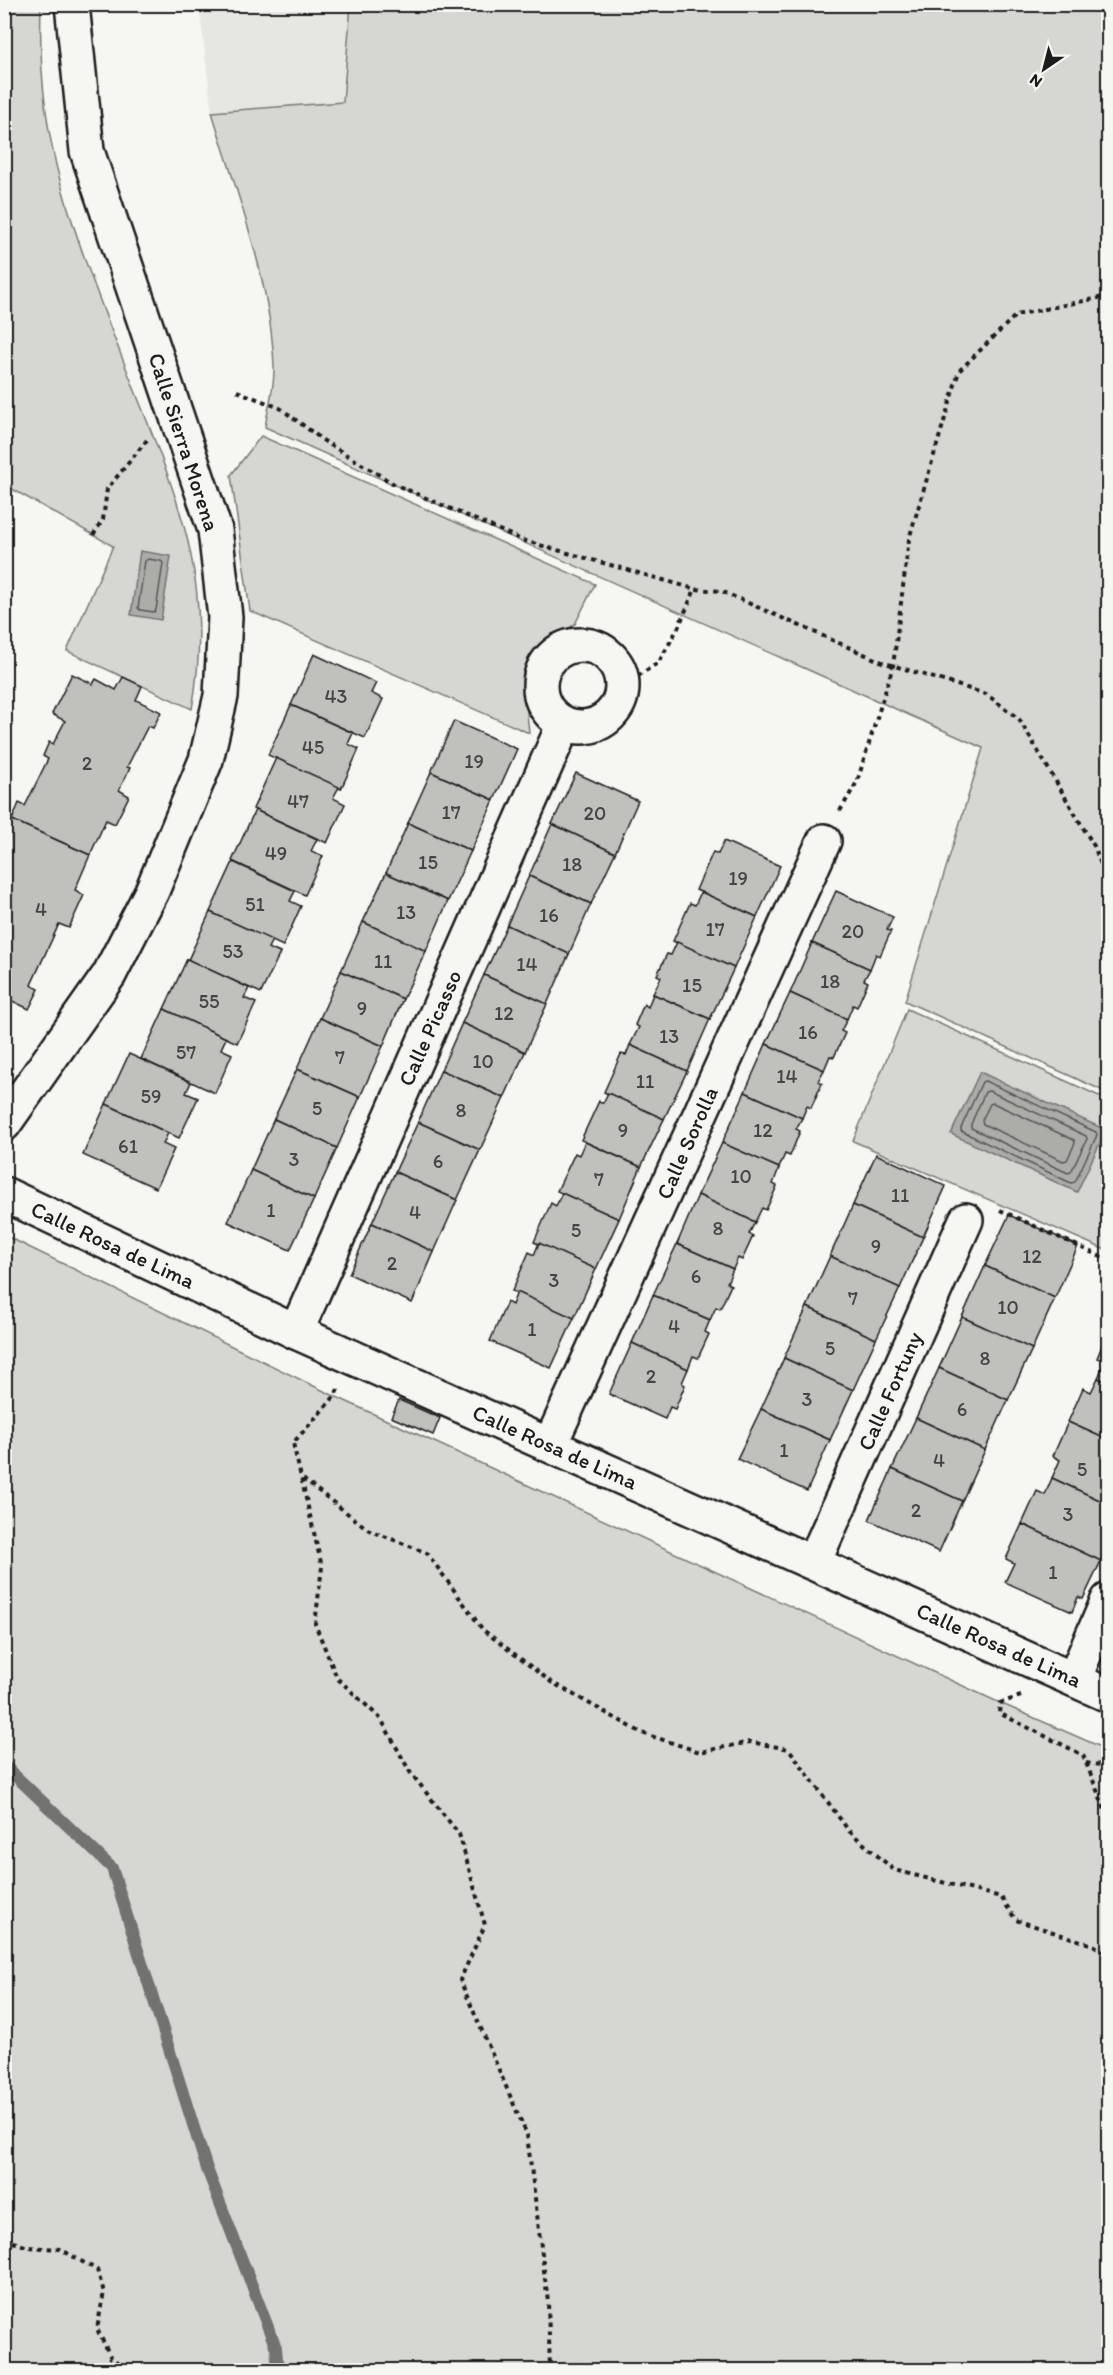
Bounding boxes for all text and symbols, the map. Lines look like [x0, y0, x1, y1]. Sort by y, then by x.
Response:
north arrow [1014, 39, 1074, 99]
text: N [1026, 70, 1046, 92]
street label: Calle Sierra Morena [142, 350, 226, 535]
house number: 43 [325, 684, 348, 708]
house number: 45 [302, 735, 324, 759]
house number: 19 [464, 749, 484, 773]
house number: 2 [82, 751, 93, 775]
house number: 47 [287, 789, 309, 813]
house number: 17 [441, 800, 461, 824]
house number: 20 [584, 801, 606, 825]
house number: 49 [265, 841, 287, 865]
house number: 15 [418, 850, 438, 874]
house number: 18 [562, 852, 582, 876]
house number: 19 [728, 866, 748, 890]
house number: 51 [245, 892, 265, 916]
house number: 4 [35, 897, 47, 921]
house number: 13 [396, 900, 416, 924]
house number: 16 [539, 903, 559, 927]
house number: 17 [705, 917, 725, 941]
house number: 20 [842, 919, 864, 943]
house number: 53 [222, 939, 244, 963]
house number: 11 [374, 949, 392, 973]
house number: 14 [516, 952, 538, 976]
street label: Calle Picasso [392, 966, 468, 1090]
house number: 18 [820, 969, 840, 993]
house number: 15 [682, 973, 702, 997]
house number: 55 [199, 989, 220, 1013]
house number: 9 [357, 996, 367, 1020]
house number: 12 [494, 1001, 514, 1025]
house number: 16 [798, 1020, 818, 1044]
house number: 13 [659, 1024, 679, 1048]
house number: 57 [176, 1040, 196, 1064]
house number: 7 [335, 1045, 345, 1069]
house number: 10 [472, 1049, 494, 1073]
house number: 14 [776, 1064, 798, 1088]
house number: 11 [636, 1069, 654, 1093]
street label: Calle Sorolla [650, 1082, 724, 1203]
house number: 59 [141, 1084, 161, 1108]
house number: 5 [312, 1096, 322, 1120]
house number: 8 [456, 1098, 467, 1122]
house number: 9 [618, 1118, 628, 1142]
house number: 12 [753, 1118, 773, 1142]
house number: 61 [118, 1134, 138, 1158]
house number: 3 [289, 1147, 300, 1171]
house number: 6 [433, 1149, 443, 1173]
house number: 10 [730, 1164, 752, 1188]
house number: 7 [594, 1167, 604, 1191]
house number: 11 [891, 1183, 909, 1207]
street label: Calle Rosa de Lima [27, 1195, 200, 1295]
house number: 1 [266, 1198, 276, 1222]
house number: 4 [409, 1200, 421, 1224]
house number: 8 [713, 1216, 724, 1240]
house number: 5 [571, 1218, 581, 1242]
house number: 9 [871, 1234, 881, 1258]
house number: 12 [1022, 1244, 1042, 1268]
house number: 2 [387, 1251, 398, 1275]
house number: 6 [691, 1264, 701, 1288]
house number: 3 [549, 1268, 560, 1292]
house number: 7 [848, 1286, 858, 1310]
house number: 10 [997, 1295, 1019, 1319]
house number: 4 [668, 1314, 680, 1338]
house number: 1 [527, 1317, 537, 1341]
street label: Calle Fortuny [852, 1327, 928, 1455]
house number: 5 [825, 1336, 835, 1360]
house number: 8 [980, 1346, 991, 1370]
house number: 2 [646, 1364, 657, 1388]
house number: 3 [802, 1387, 813, 1411]
house number: 6 [957, 1397, 967, 1421]
street label: Calle Rosa de Lima [468, 1398, 642, 1496]
house number: 1 [779, 1438, 789, 1462]
house number: 4 [933, 1448, 945, 1472]
house number: 5 [1077, 1457, 1087, 1481]
house number: 2 [911, 1498, 922, 1522]
house number: 3 [1063, 1502, 1074, 1526]
house number: 1 [1048, 1560, 1058, 1584]
street label: Calle Rosa de Lima [912, 1596, 1086, 1694]

